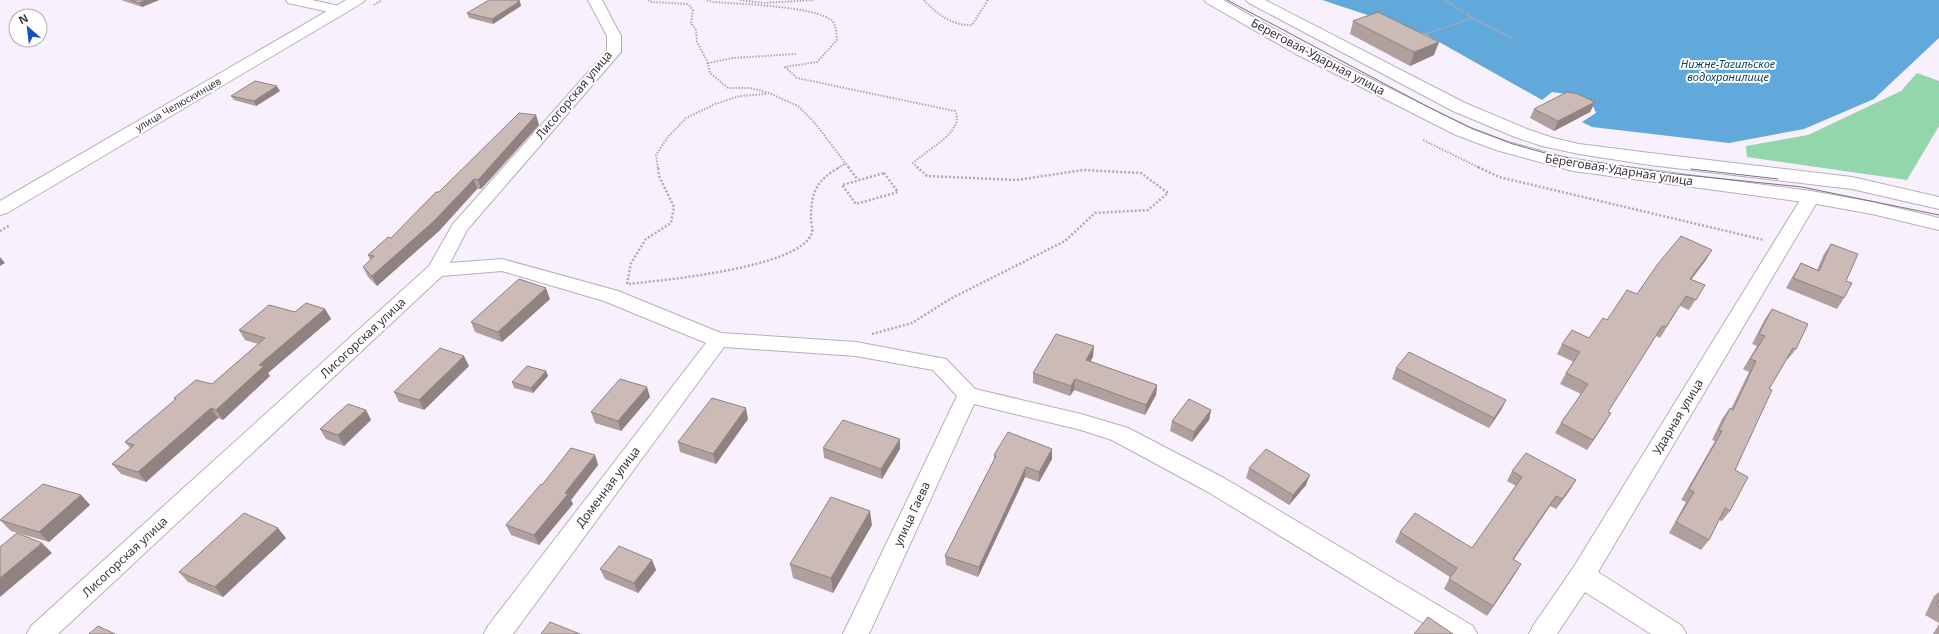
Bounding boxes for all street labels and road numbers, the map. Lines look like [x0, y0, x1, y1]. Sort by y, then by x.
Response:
street label: Береговая-Ударная улица [1248, 14, 1388, 99]
street label: Лисогорская улица [531, 47, 616, 143]
street label: улица Челюскинцев [133, 74, 224, 134]
street label: Береговая-Ударная улица [1544, 149, 1694, 190]
street label: Лисогорская улица [316, 294, 409, 382]
street label: Ударная улица [1648, 376, 1707, 458]
street label: Доменная улица [572, 443, 644, 531]
street label: улица Гаева [889, 479, 934, 549]
street label: Лисогорская улица [78, 513, 171, 601]

